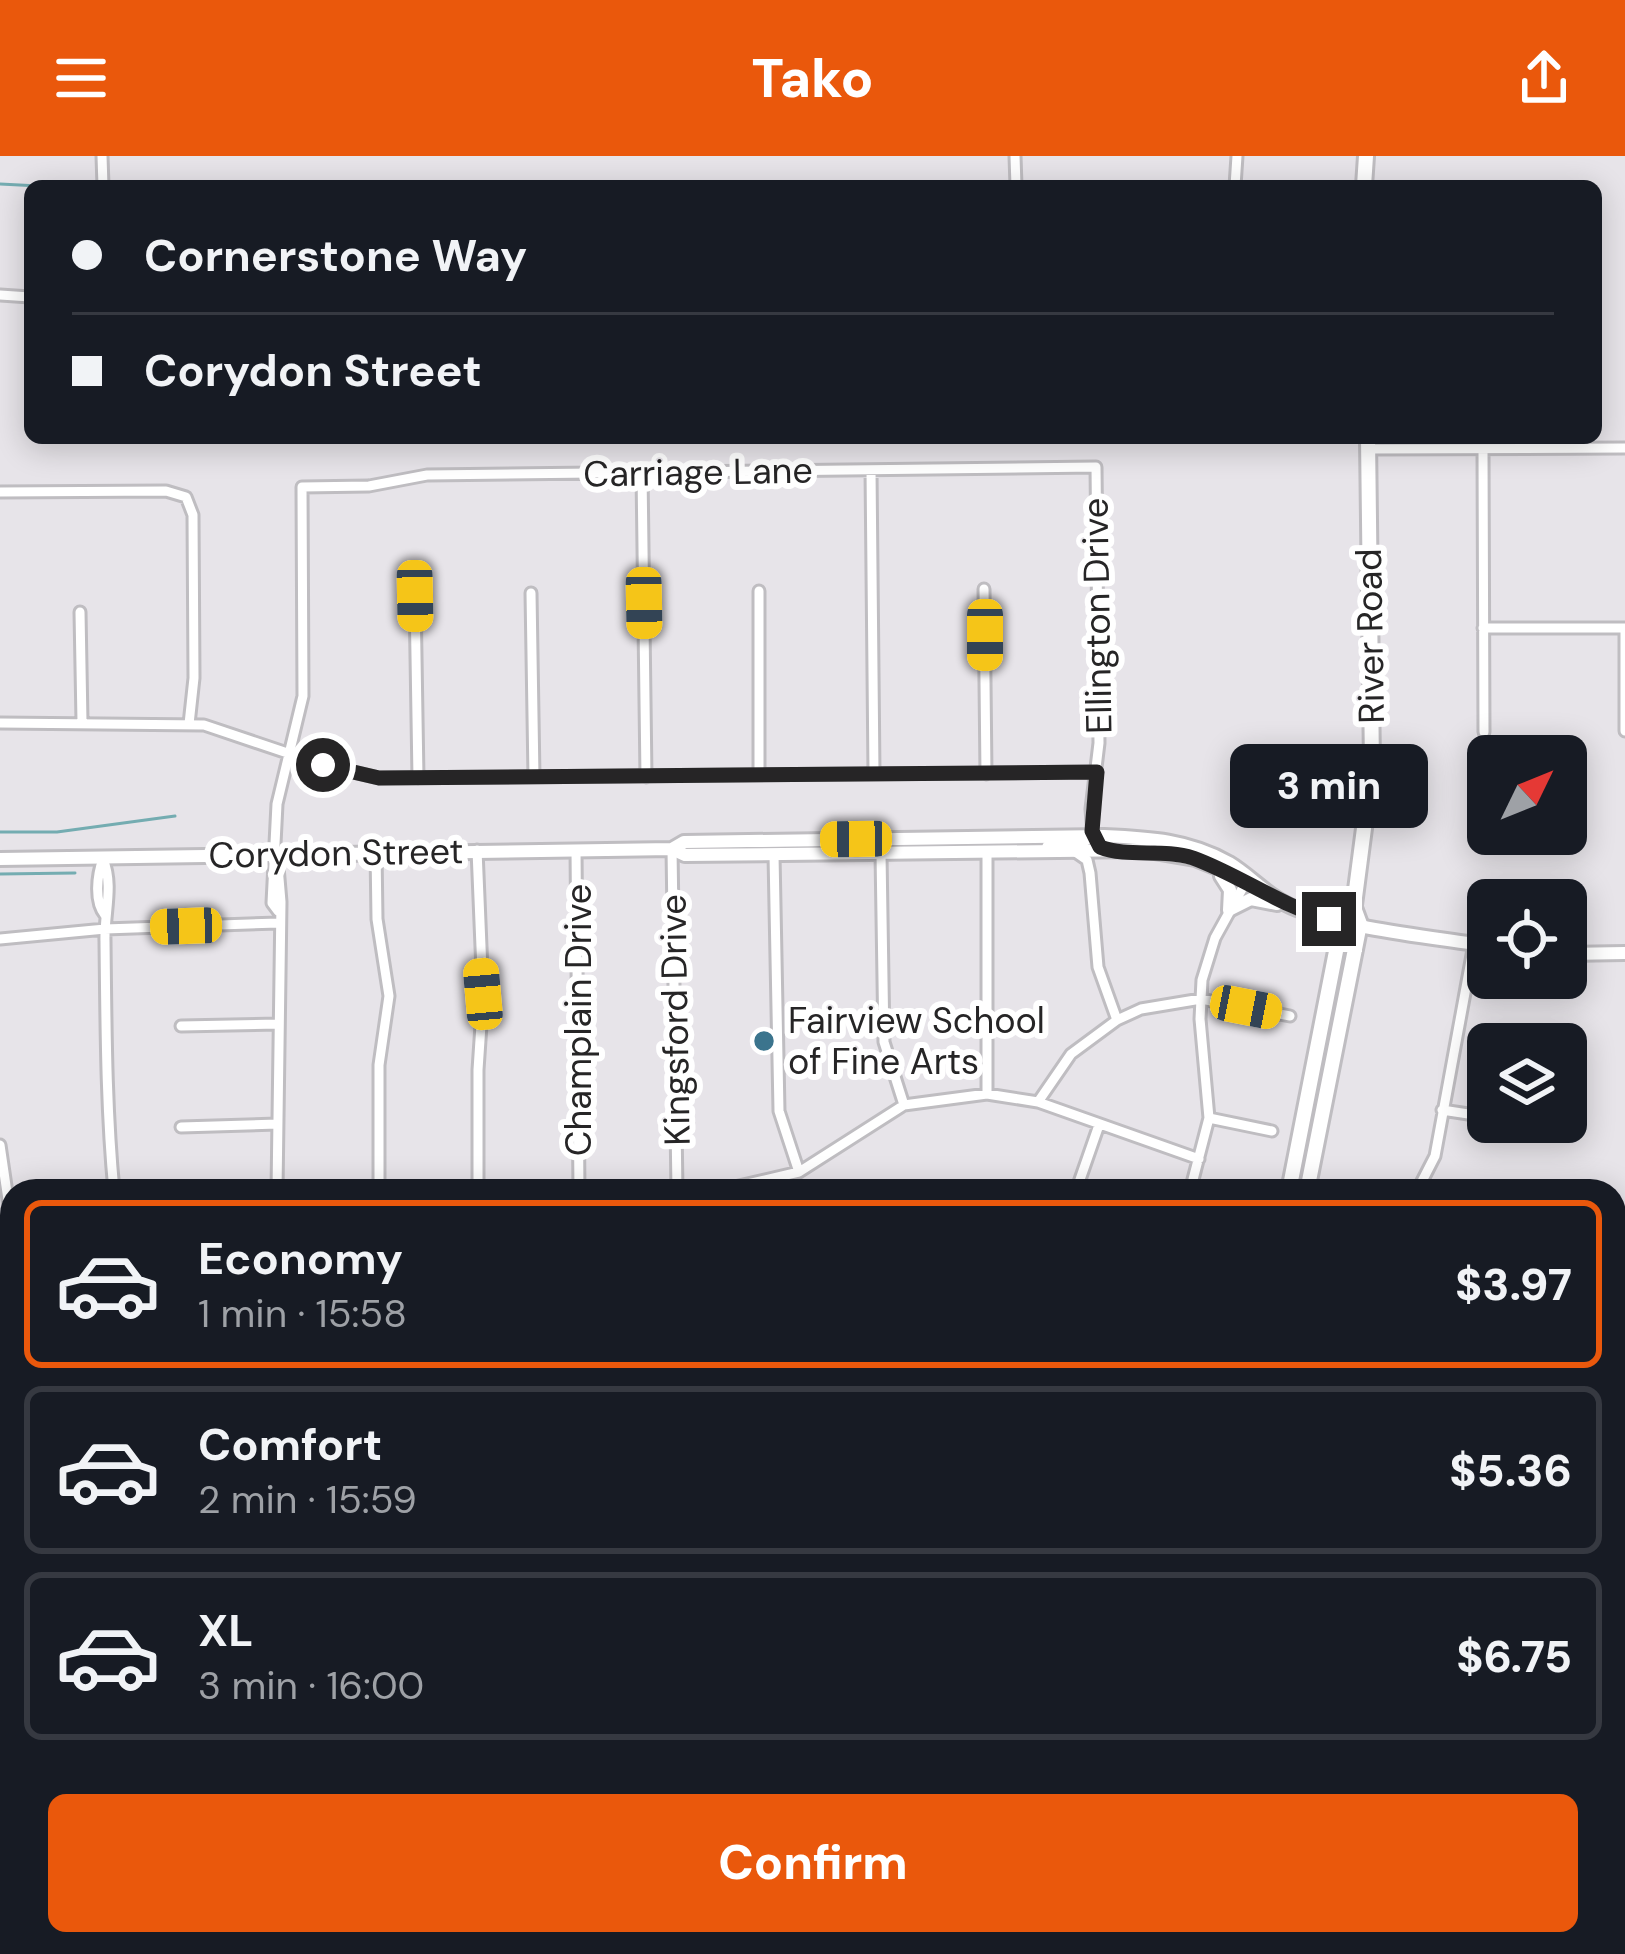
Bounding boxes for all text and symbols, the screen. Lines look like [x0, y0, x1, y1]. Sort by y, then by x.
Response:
text: Tako [752, 43, 873, 114]
icon: menu [48, 45, 114, 111]
icon: share [1511, 45, 1577, 111]
text: Cornerstone Way [144, 226, 527, 285]
text: Corydon Street [144, 341, 482, 400]
street label: Carriage Lane [583, 447, 813, 497]
street label: Ellington Drive [1071, 497, 1123, 735]
street label: River Road [1345, 548, 1395, 724]
car [396, 560, 434, 632]
car [625, 567, 663, 639]
car [967, 599, 1003, 671]
north arrow [1467, 735, 1587, 855]
map controls [1467, 735, 1587, 1143]
route start [296, 738, 350, 792]
callout: 3 min [1230, 745, 1428, 829]
text: 3 min [1277, 760, 1381, 811]
car [820, 820, 892, 858]
street label: Corydon Street [208, 827, 464, 879]
button: locate [1467, 879, 1587, 999]
street label: Champlain Drive [555, 884, 602, 1156]
route end [1302, 892, 1356, 946]
street label: Kingsford Drive [649, 894, 701, 1146]
car [149, 907, 223, 945]
car [462, 957, 504, 1031]
car [1207, 982, 1285, 1032]
place label: Fairview School of Fine Arts [788, 997, 1045, 1085]
button: layers [1467, 1023, 1587, 1143]
marker: Fairview School of Fine Arts [751, 1028, 777, 1054]
text: Economy [198, 1229, 403, 1288]
icon: car [54, 1230, 162, 1338]
text: $3.97 [1455, 1255, 1572, 1314]
text: 1 min · 15:58 [198, 1288, 407, 1339]
text: Comfort [198, 1415, 382, 1474]
icon: car [54, 1416, 162, 1524]
text: $5.36 [1449, 1441, 1572, 1500]
text: 2 min · 15:59 [198, 1474, 417, 1525]
text: XL [198, 1601, 253, 1660]
icon: car [54, 1602, 162, 1710]
text: $6.75 [1456, 1627, 1572, 1686]
text: 3 min · 16:00 [198, 1660, 424, 1711]
button: Confirm [48, 1794, 1578, 1932]

